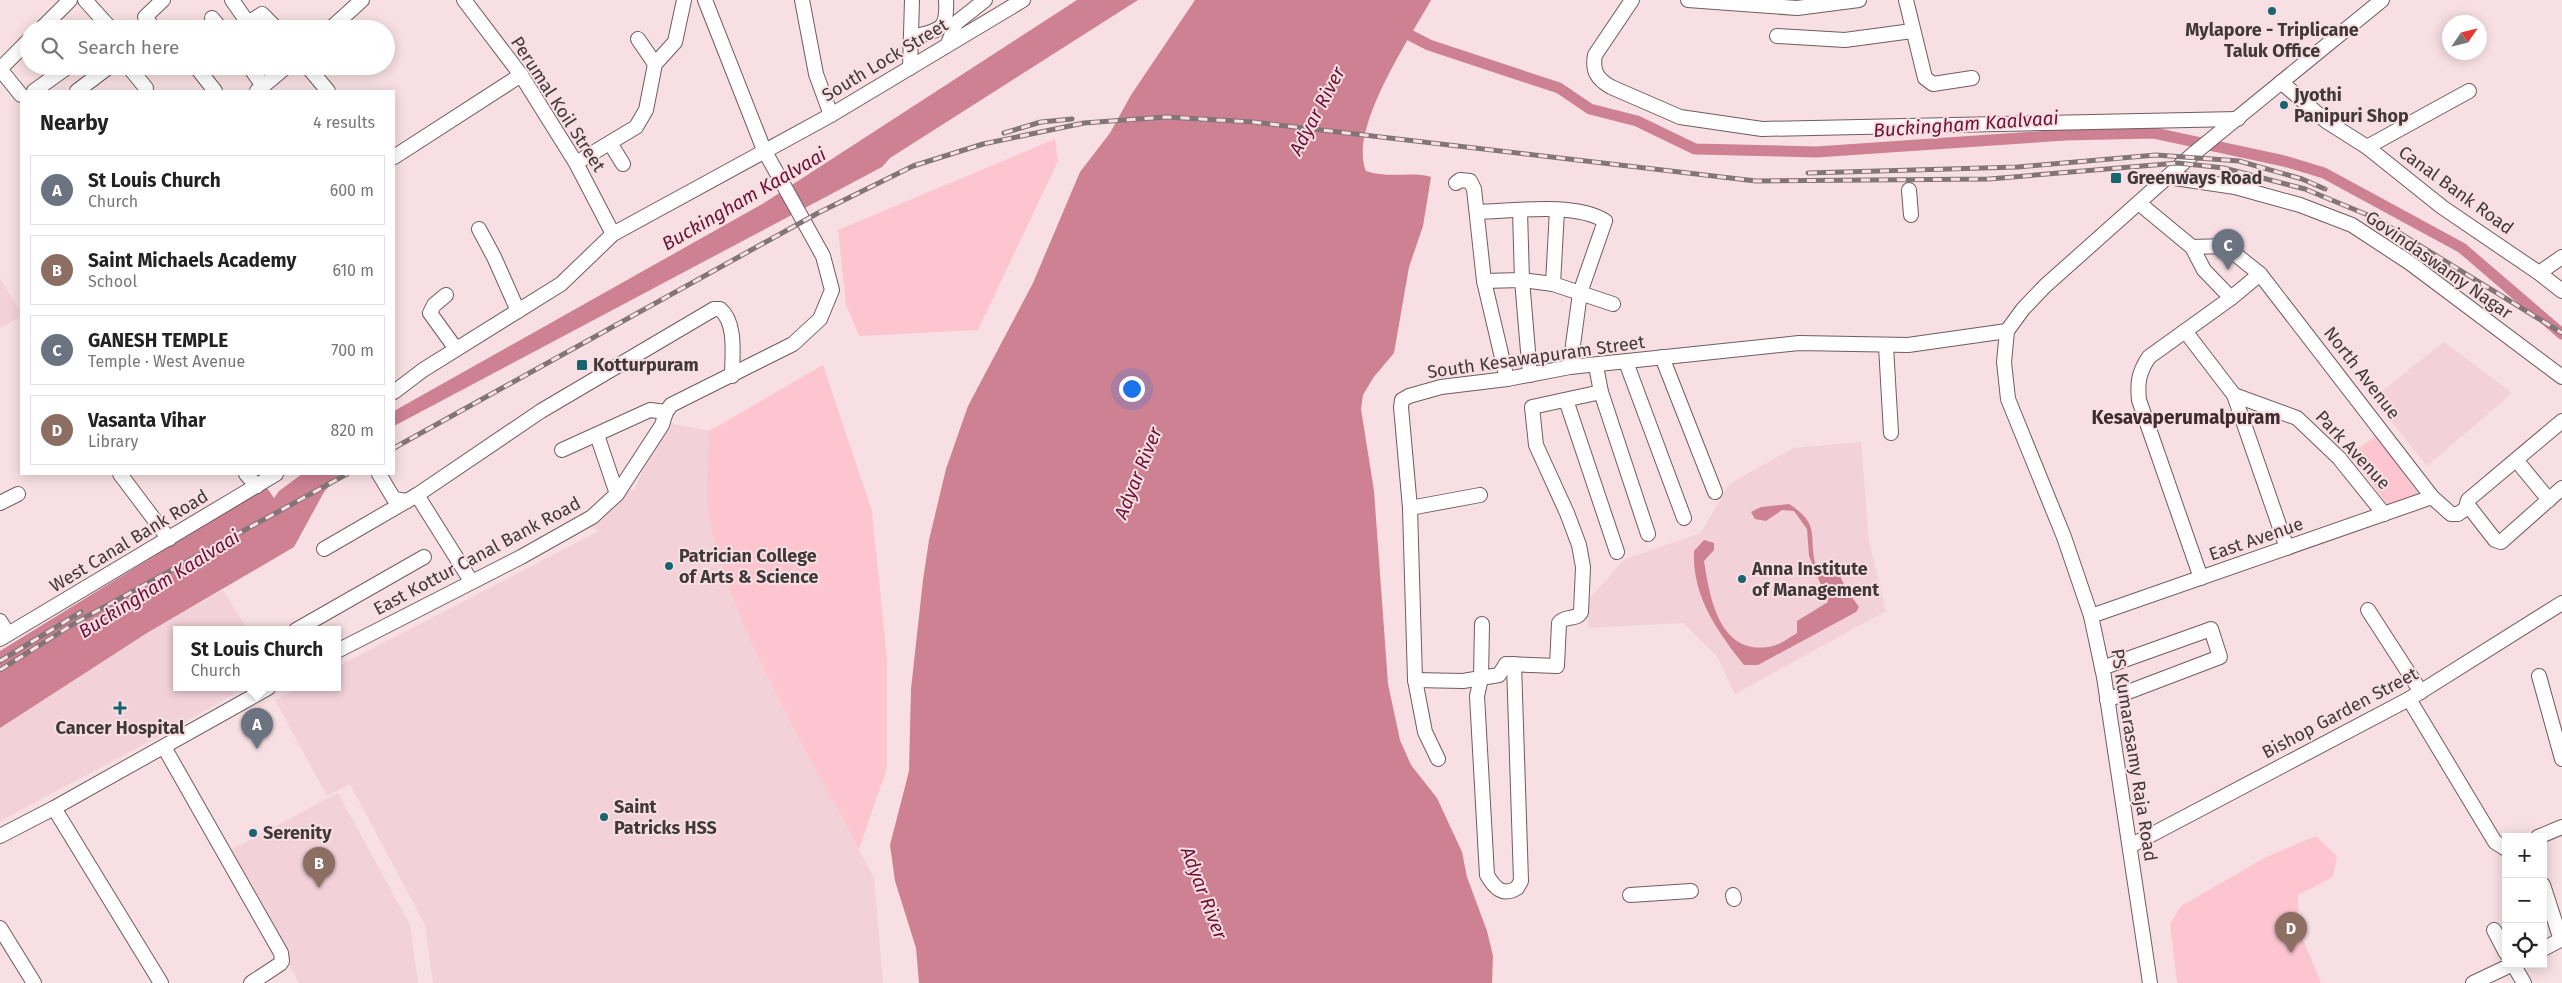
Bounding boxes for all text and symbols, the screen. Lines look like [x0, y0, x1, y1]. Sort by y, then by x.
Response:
marker: Mylapore - Triplicane Taluk Office [2266, 5, 2278, 17]
street label: South Lock Street [818, 13, 952, 106]
north arrow [2442, 15, 2487, 60]
place label: Mylapore - Triplicane Taluk Office [2185, 19, 2359, 62]
search box [20, 20, 395, 75]
street label: Perumal Koil Street [506, 32, 610, 176]
icon: search [38, 34, 66, 62]
text: Search here [78, 36, 179, 59]
water label: Adyar River [1284, 62, 1350, 160]
place label: Jyothi Panipuri Shop [2293, 84, 2409, 127]
marker: Jyothi Panipuri Shop [2278, 99, 2290, 111]
water label: Buckingham Kaalvaai [1873, 106, 2060, 142]
text: Nearby [40, 110, 108, 136]
text: 4 results [313, 113, 375, 132]
street label: Canal Bank Road [2394, 141, 2518, 239]
water label: Buckingham Kaalvaai [658, 142, 831, 255]
place label: Greenways Road [2127, 167, 2262, 189]
text: St Louis Church [88, 169, 221, 192]
marker: Greenways Road [2109, 171, 2123, 185]
text: A [52, 181, 62, 200]
text: 600 m [330, 181, 374, 200]
text: Church [88, 192, 138, 211]
street label: Govindaswamy Nagar [2361, 206, 2517, 324]
pin: C [2212, 229, 2244, 270]
text: Saint Michaels Academy [88, 249, 296, 272]
text: B [52, 261, 62, 280]
text: 610 m [332, 261, 374, 280]
text: School [88, 272, 137, 291]
street label: North Avenue [2319, 322, 2405, 424]
text: GANESH TEMPLE [88, 329, 228, 352]
street label: South Kesawapuram Street [1426, 331, 1647, 383]
text: C [52, 341, 62, 360]
text: 700 m [331, 341, 374, 360]
text: Temple · West Avenue [88, 352, 245, 371]
place label: Kotturpuram [593, 354, 699, 376]
marker: Kotturpuram [575, 358, 589, 372]
your location [1119, 376, 1145, 402]
district label: Kesavaperumalpuram [2092, 406, 2280, 429]
street label: Park Avenue [2311, 406, 2395, 494]
text: Vasanta Vihar [88, 409, 206, 432]
text: D [52, 421, 62, 440]
text: 820 m [331, 421, 374, 440]
water label: Adyar River [1109, 423, 1167, 523]
text: Library [88, 432, 138, 451]
street label: West Canal Bank Road [46, 485, 212, 597]
street label: East Kottur Canal Bank Road [370, 492, 584, 620]
street label: East Avenue [2206, 513, 2306, 565]
water label: Buckingham Kaalvaai [74, 525, 244, 643]
place label: Patrician College of Arts & Science [679, 545, 818, 588]
place label: Anna Institute of Management [1751, 558, 1880, 601]
marker: Patrician College of Arts & Science [663, 560, 675, 572]
marker: Anna Institute of Management [1736, 573, 1748, 585]
popup [173, 626, 341, 691]
text: St Louis Church [191, 638, 323, 661]
street label: PS Kumarasamy Raja Road [2106, 647, 2162, 863]
text: Church [191, 661, 241, 680]
street label: Bishop Garden Street [2258, 662, 2422, 763]
marker: Cancer Hospital [113, 701, 127, 715]
pin: A [241, 708, 273, 749]
place label: Cancer Hospital [56, 717, 185, 739]
place label: Saint Patricks HSS [614, 796, 717, 839]
marker: Saint Patricks HSS [598, 811, 610, 823]
place label: Serenity [263, 822, 332, 844]
marker: Serenity [247, 827, 259, 839]
map controls [2502, 833, 2547, 968]
button: + [2502, 833, 2547, 878]
water label: Adyar River [1176, 843, 1232, 943]
pin: B [303, 847, 335, 888]
button: − [2502, 878, 2547, 923]
pin: D [2275, 912, 2307, 953]
button: locate [2502, 923, 2547, 968]

